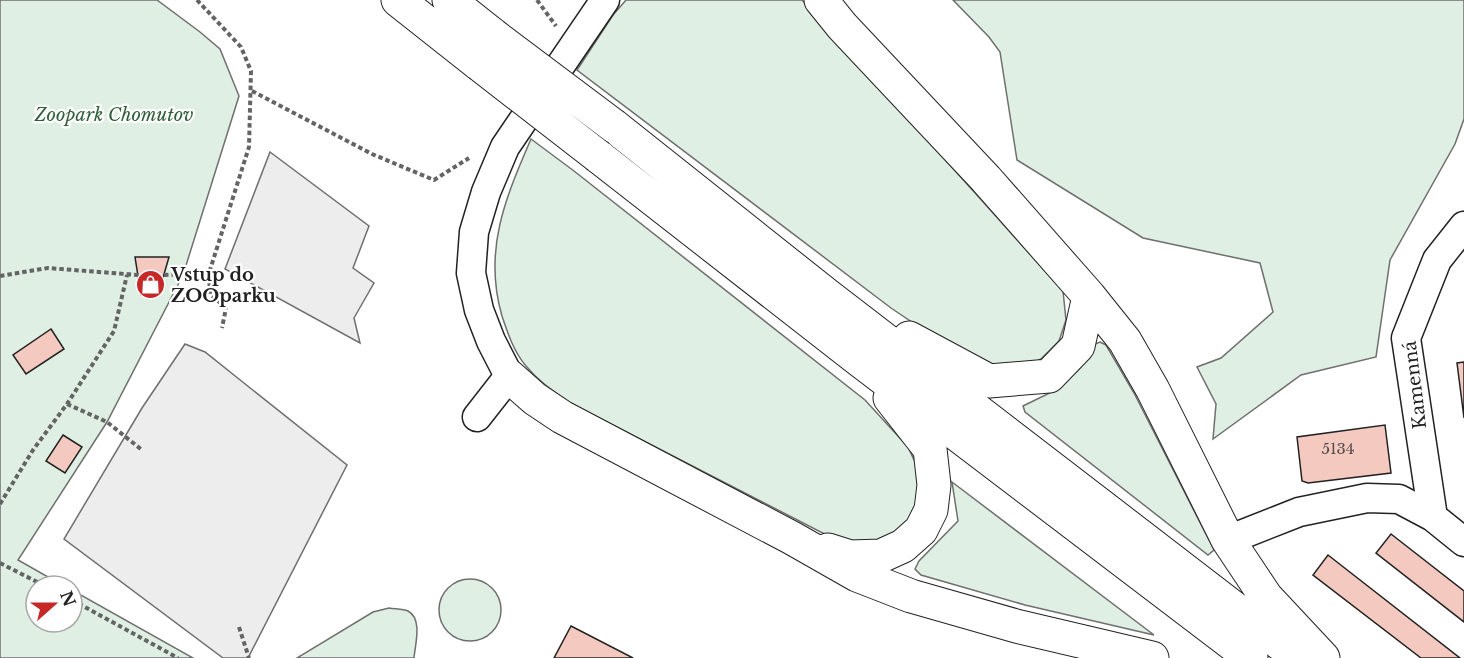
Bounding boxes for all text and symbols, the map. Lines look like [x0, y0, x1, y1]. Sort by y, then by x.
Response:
park label: Zoopark Chomutov [34, 104, 193, 126]
place label: Vstup do ZOOparku [170, 264, 276, 307]
shop icon: Vstup do ZOOparku [134, 269, 166, 301]
street label: Kamenná [1399, 340, 1431, 430]
house number: 5134 [1321, 439, 1355, 458]
north arrow [24, 574, 84, 634]
text: N [56, 588, 80, 609]

